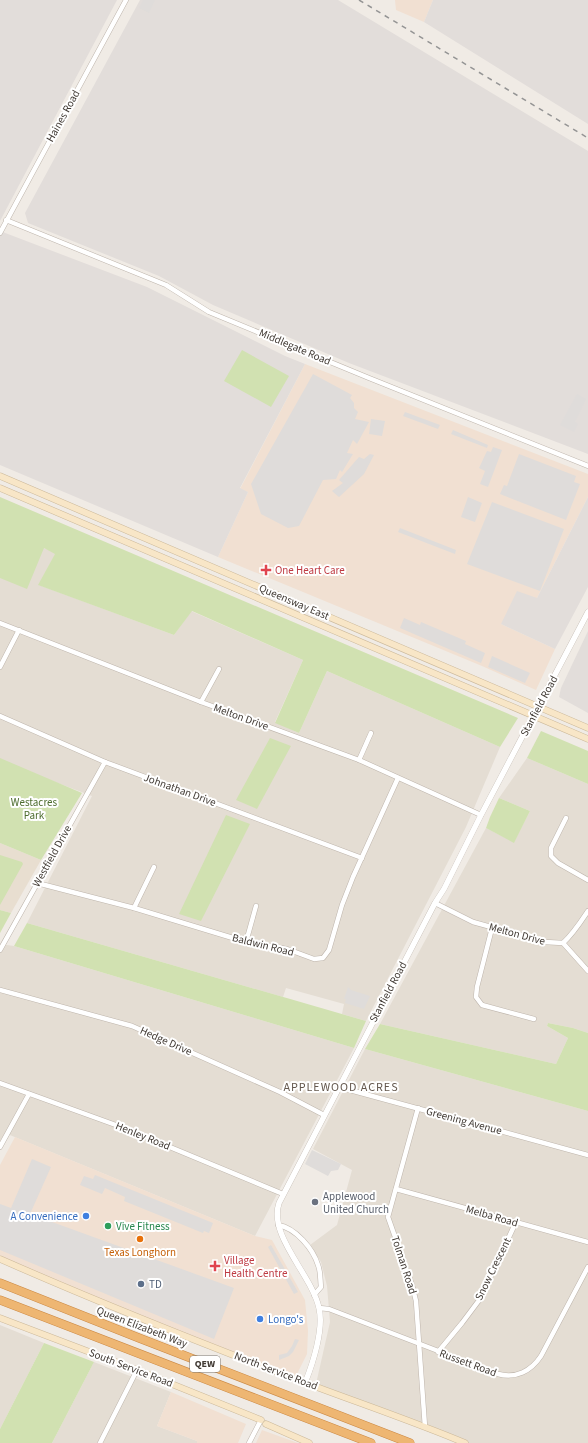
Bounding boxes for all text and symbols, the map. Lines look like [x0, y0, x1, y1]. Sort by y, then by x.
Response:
street label: Haines Road [43, 87, 83, 145]
street label: Middlegate Road [257, 325, 333, 369]
place label: One Heart Care [275, 563, 345, 578]
marker: One Heart Care [260, 564, 272, 576]
street label: Queensway East [257, 580, 332, 624]
street label: Stanfield Road [517, 673, 561, 739]
street label: Melton Drive [211, 700, 271, 734]
street label: Johnathan Drive [142, 770, 219, 810]
park label: Westacres Park [11, 795, 58, 823]
street label: Westfield Drive [29, 822, 75, 890]
street label: Melton Drive [487, 919, 547, 949]
street label: Baldwin Road [230, 930, 296, 960]
street label: Stanfield Road [366, 959, 410, 1025]
street label: Hedge Drive [138, 1023, 195, 1059]
district label: APPLEWOOD ACRES [283, 1079, 399, 1096]
street label: Greening Avenue [424, 1104, 504, 1138]
street label: Henley Road [113, 1118, 173, 1154]
place label: Applewood United Church [323, 1189, 389, 1217]
marker: Applewood United Church [310, 1197, 320, 1207]
street label: Melba Road [464, 1201, 520, 1231]
place label: A Convenience [11, 1209, 79, 1224]
marker: A Convenience [81, 1211, 91, 1221]
place label: Vive Fitness [116, 1219, 170, 1234]
marker: Vive Fitness [103, 1221, 113, 1231]
marker: Texas Longhorn [135, 1234, 145, 1244]
street label: Tolman Road [388, 1234, 420, 1296]
street label: Snow Crescent [471, 1235, 515, 1303]
place label: Texas Longhorn [104, 1245, 176, 1260]
place label: Village Health Centre [224, 1253, 288, 1281]
marker: Village Health Centre [209, 1260, 221, 1272]
place label: TD [149, 1277, 162, 1292]
marker: TD [136, 1279, 146, 1289]
street label: Queen Elizabeth Way [94, 1303, 190, 1351]
place label: Longo's [268, 1312, 304, 1327]
marker: Longo's [255, 1314, 265, 1324]
street label: South Service Road [87, 1345, 175, 1391]
street label: Russett Road [437, 1346, 499, 1380]
street label: North Service Road [232, 1348, 320, 1394]
road number: QEW [190, 1356, 220, 1372]

